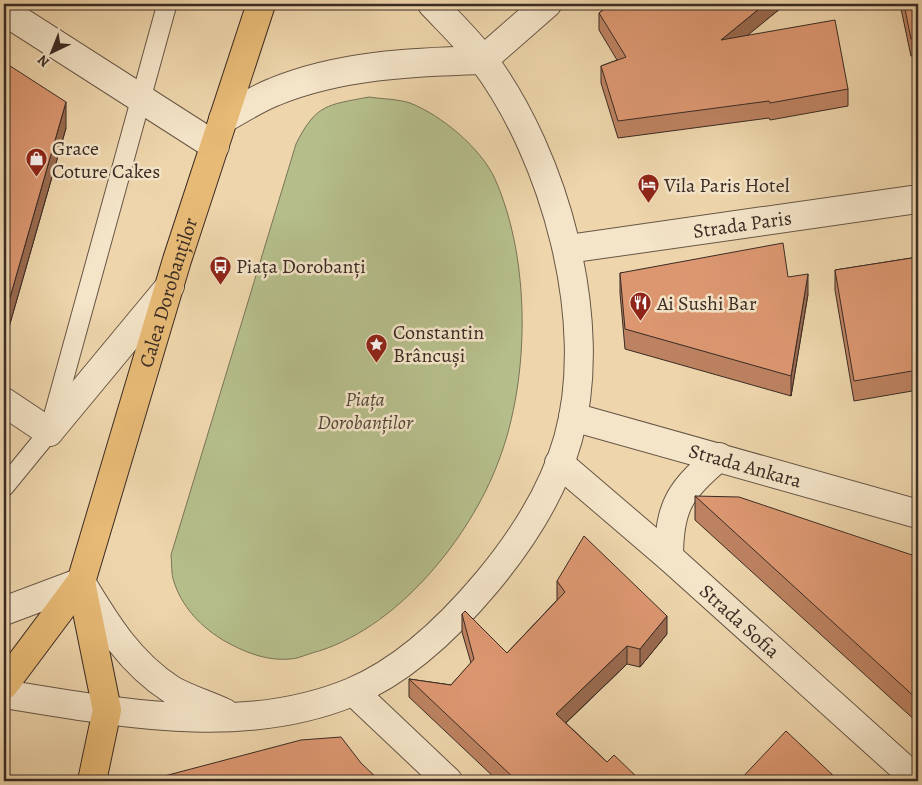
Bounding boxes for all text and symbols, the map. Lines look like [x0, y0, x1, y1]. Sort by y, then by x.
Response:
north arrow [28, 28, 78, 78]
text: N [33, 51, 54, 72]
place label: Grace Coture Cakes [52, 135, 160, 185]
shop icon: Grace Coture Cakes [24, 147, 48, 178]
place label: Vila Paris Hotel [663, 172, 790, 199]
hotel icon: Vila Paris Hotel [636, 173, 660, 204]
street label: Strada Paris [691, 204, 793, 245]
street label: Calea Dorobanților [133, 214, 204, 371]
place label: Piața Dorobanți [236, 253, 366, 280]
bus stop icon: Piața Dorobanți [208, 254, 232, 285]
place label: Ai Sushi Bar [656, 290, 757, 317]
restaurant icon: Ai Sushi Bar [629, 291, 653, 322]
place label: Constantin Brâncuși [393, 319, 484, 369]
place icon: Constantin Brâncuși [365, 332, 389, 363]
park label: Piața Dorobanților [317, 386, 414, 436]
street label: Strada Ankara [686, 437, 805, 495]
street label: Strada Sofia [694, 578, 786, 665]

